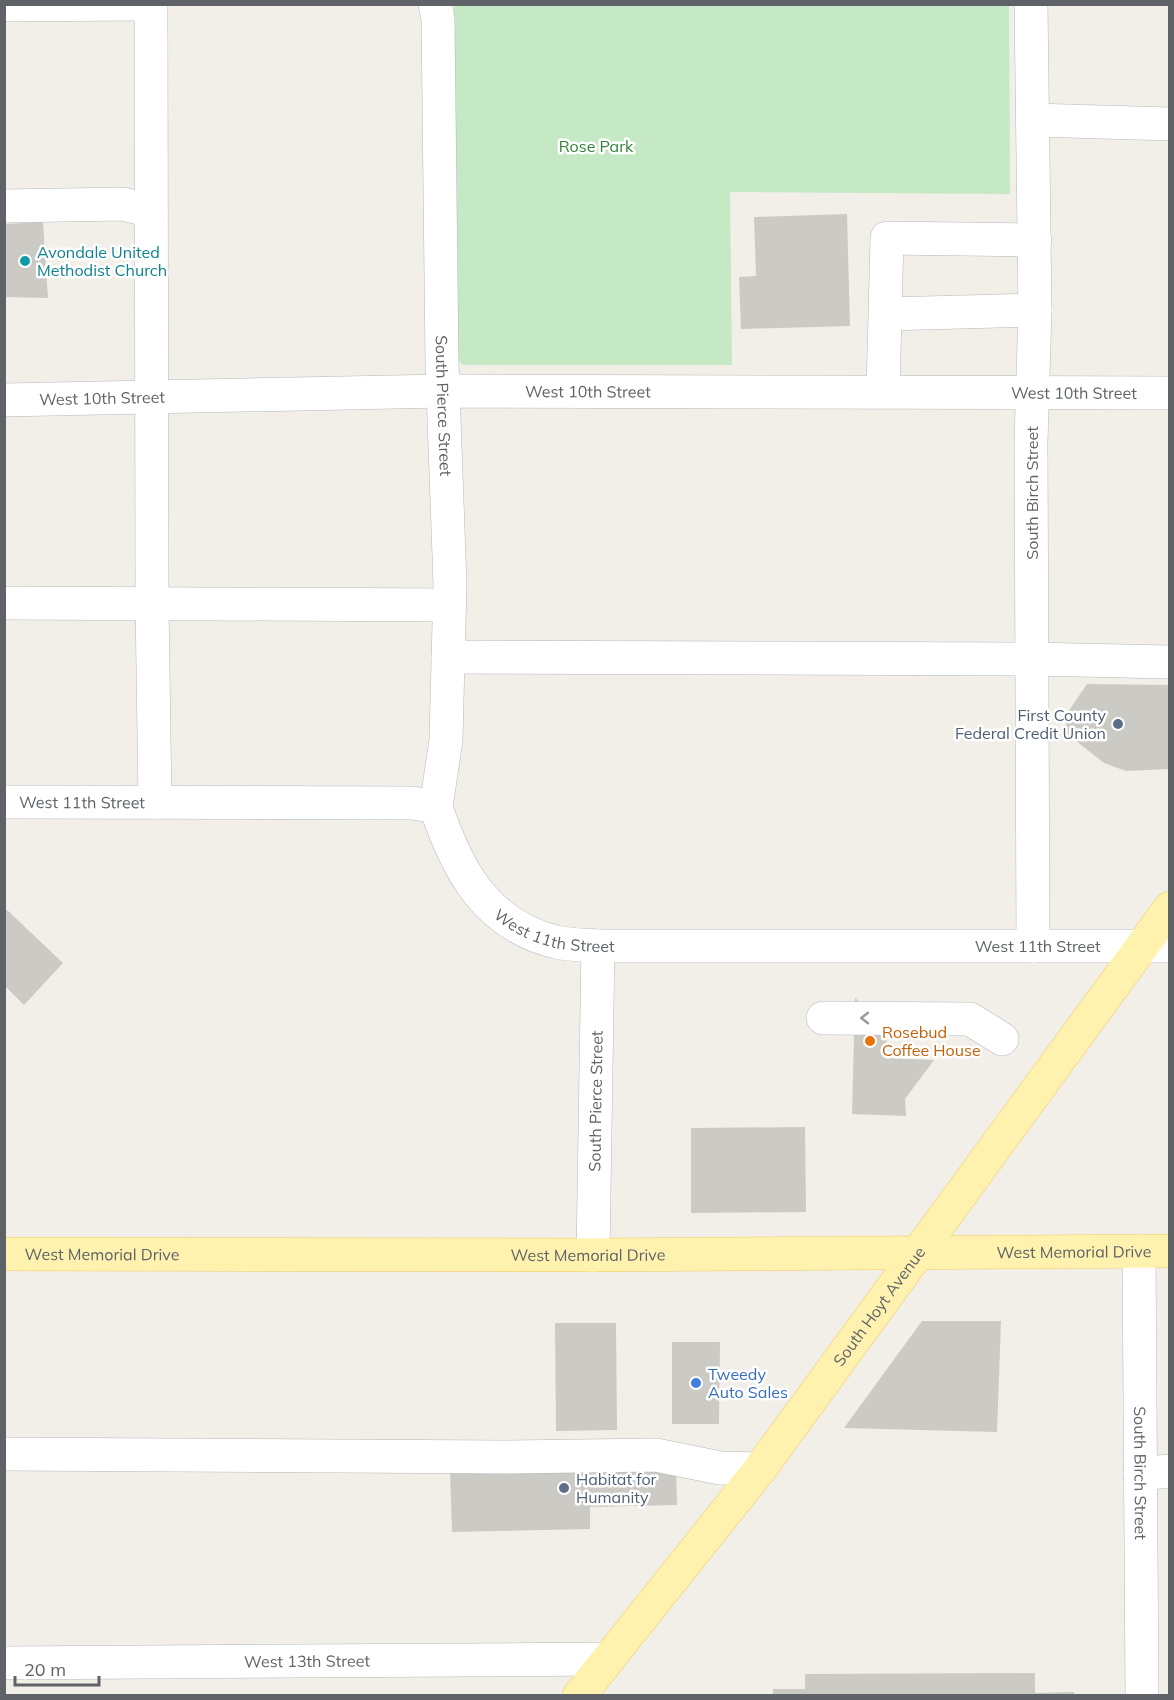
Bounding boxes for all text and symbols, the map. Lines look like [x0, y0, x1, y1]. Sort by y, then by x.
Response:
park label: Rose Park [559, 136, 634, 156]
place label: Avondale United Methodist Church [37, 242, 167, 280]
marker: Avondale United Methodist Church [18, 254, 32, 268]
street label: South Pierce Street [432, 335, 456, 477]
street label: West 10th Street [525, 381, 651, 402]
street label: West 10th Street [1011, 383, 1137, 403]
street label: West 10th Street [39, 387, 166, 409]
street label: South Birch Street [1022, 426, 1042, 560]
place label: First County Federal Credit Union [955, 705, 1106, 743]
marker: First County Federal Credit Union [1111, 717, 1125, 731]
street label: West 11th Street [19, 792, 145, 812]
street label: West 11th Street [490, 904, 615, 956]
street label: West 11th Street [975, 936, 1101, 956]
one-way arrow [861, 1012, 870, 1024]
place label: Rosebud Coffee House [882, 1022, 981, 1060]
street label: South Pierce Street [584, 1030, 607, 1172]
marker: Rosebud Coffee House [863, 1034, 877, 1048]
street label: West Memorial Drive [997, 1241, 1151, 1262]
street label: South Hoyt Avenue [829, 1243, 929, 1370]
street label: West Memorial Drive [25, 1244, 179, 1264]
street label: West Memorial Drive [511, 1244, 665, 1265]
place label: Tweedy Auto Sales [708, 1364, 788, 1402]
marker: Tweedy Auto Sales [689, 1376, 703, 1390]
street label: South Birch Street [1130, 1406, 1151, 1540]
place label: Habitat for Humanity [576, 1469, 657, 1507]
marker: Habitat for Humanity [557, 1481, 571, 1495]
scale bar [15, 1649, 99, 1687]
street label: West 13th Street [244, 1651, 370, 1671]
text: 20 m [24, 1658, 66, 1681]

